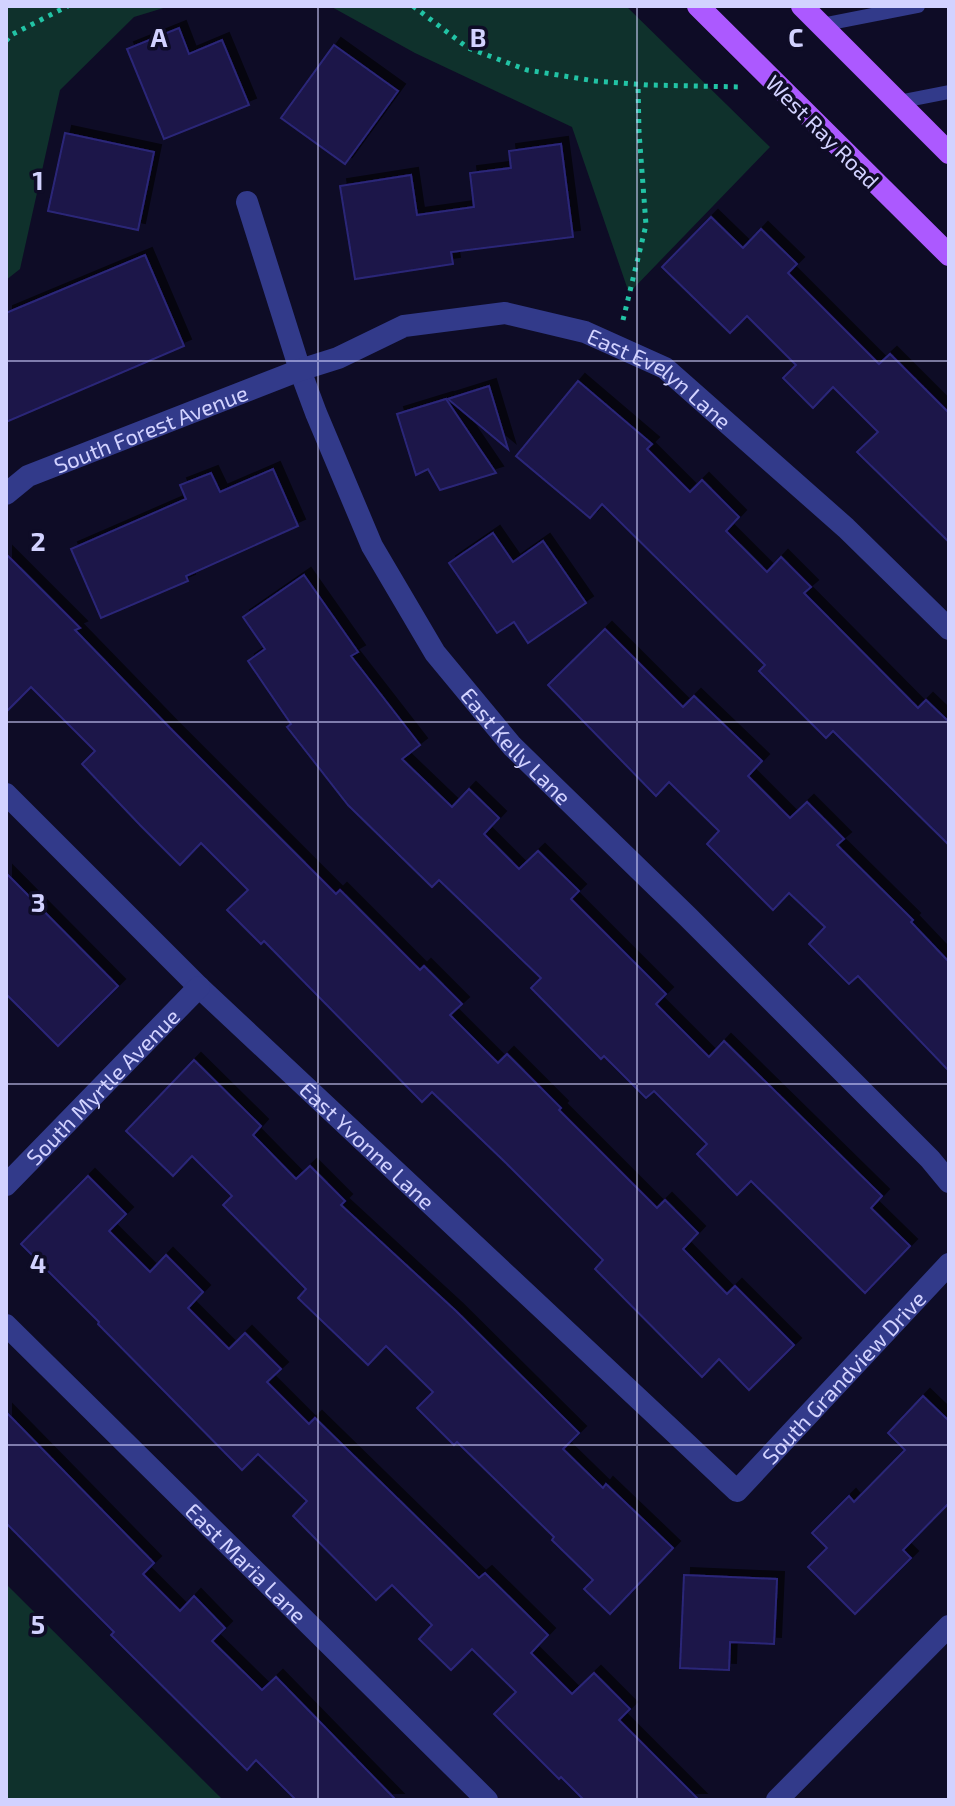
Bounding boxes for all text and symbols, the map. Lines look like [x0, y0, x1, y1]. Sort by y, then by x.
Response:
text: A [151, 21, 168, 52]
text: B [470, 21, 486, 52]
text: C [788, 21, 804, 52]
street label: West Ray Road [761, 69, 885, 193]
text: 1 [32, 164, 44, 195]
street label: East Evelyn Lane [584, 322, 737, 434]
street label: South Forest Avenue [50, 379, 251, 478]
text: 2 [30, 525, 46, 556]
street label: East Kelly Lane [456, 682, 577, 810]
text: 3 [31, 886, 45, 917]
street label: South Myrtle Avenue [20, 1003, 184, 1170]
street label: East Yvonne Lane [295, 1076, 440, 1214]
text: 4 [30, 1247, 46, 1278]
street label: South Grandview Drive [756, 1285, 931, 1469]
street label: East Maria Lane [181, 1497, 312, 1628]
text: 5 [31, 1608, 45, 1639]

